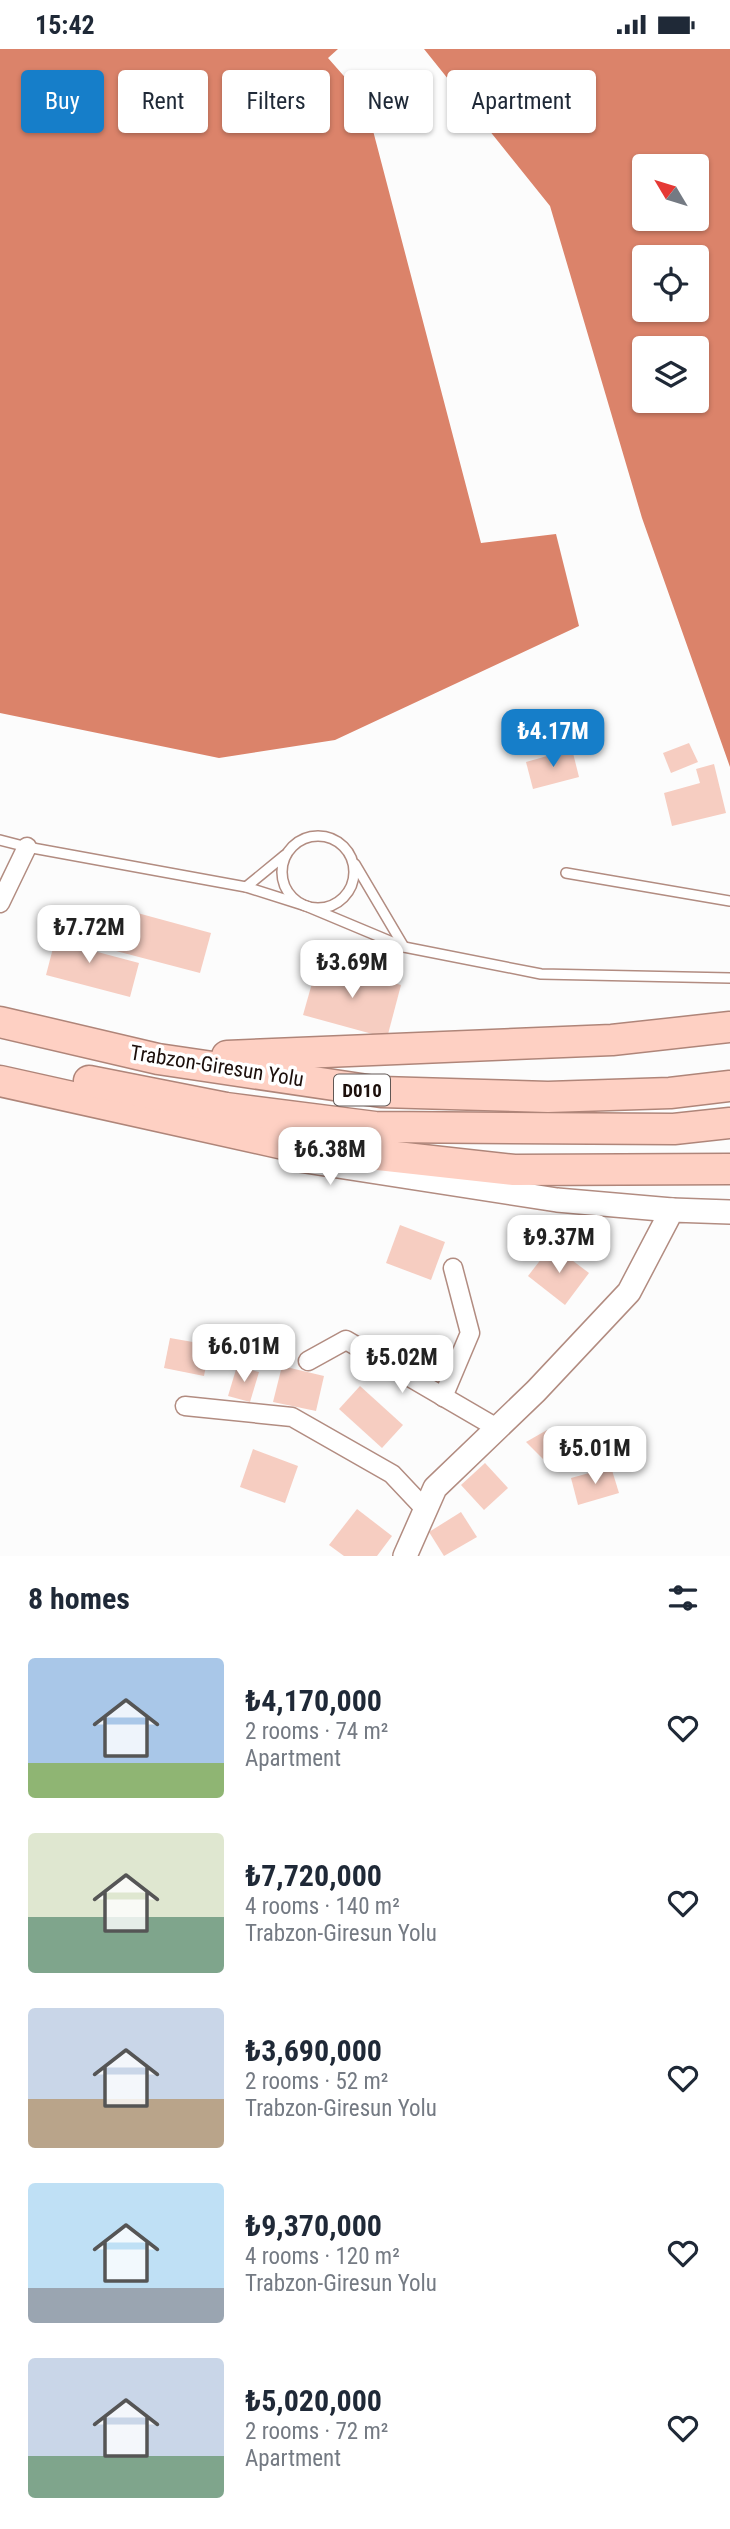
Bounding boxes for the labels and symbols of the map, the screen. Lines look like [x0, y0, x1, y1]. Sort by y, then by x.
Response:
north arrow [632, 154, 709, 231]
pin: ₺4.17M [496, 709, 610, 769]
pin: ₺7.72M [32, 905, 146, 965]
pin: ₺3.69M [295, 941, 409, 1000]
street label: Trabzon-Giresun Yolu [129, 1040, 305, 1092]
road number: D010 [334, 1075, 390, 1105]
pin: ₺6.38M [273, 1127, 387, 1187]
pin: ₺9.37M [502, 1215, 616, 1275]
pin: ₺6.01M [187, 1325, 301, 1384]
pin: ₺5.02M [345, 1335, 459, 1395]
pin: ₺5.01M [538, 1427, 652, 1486]

